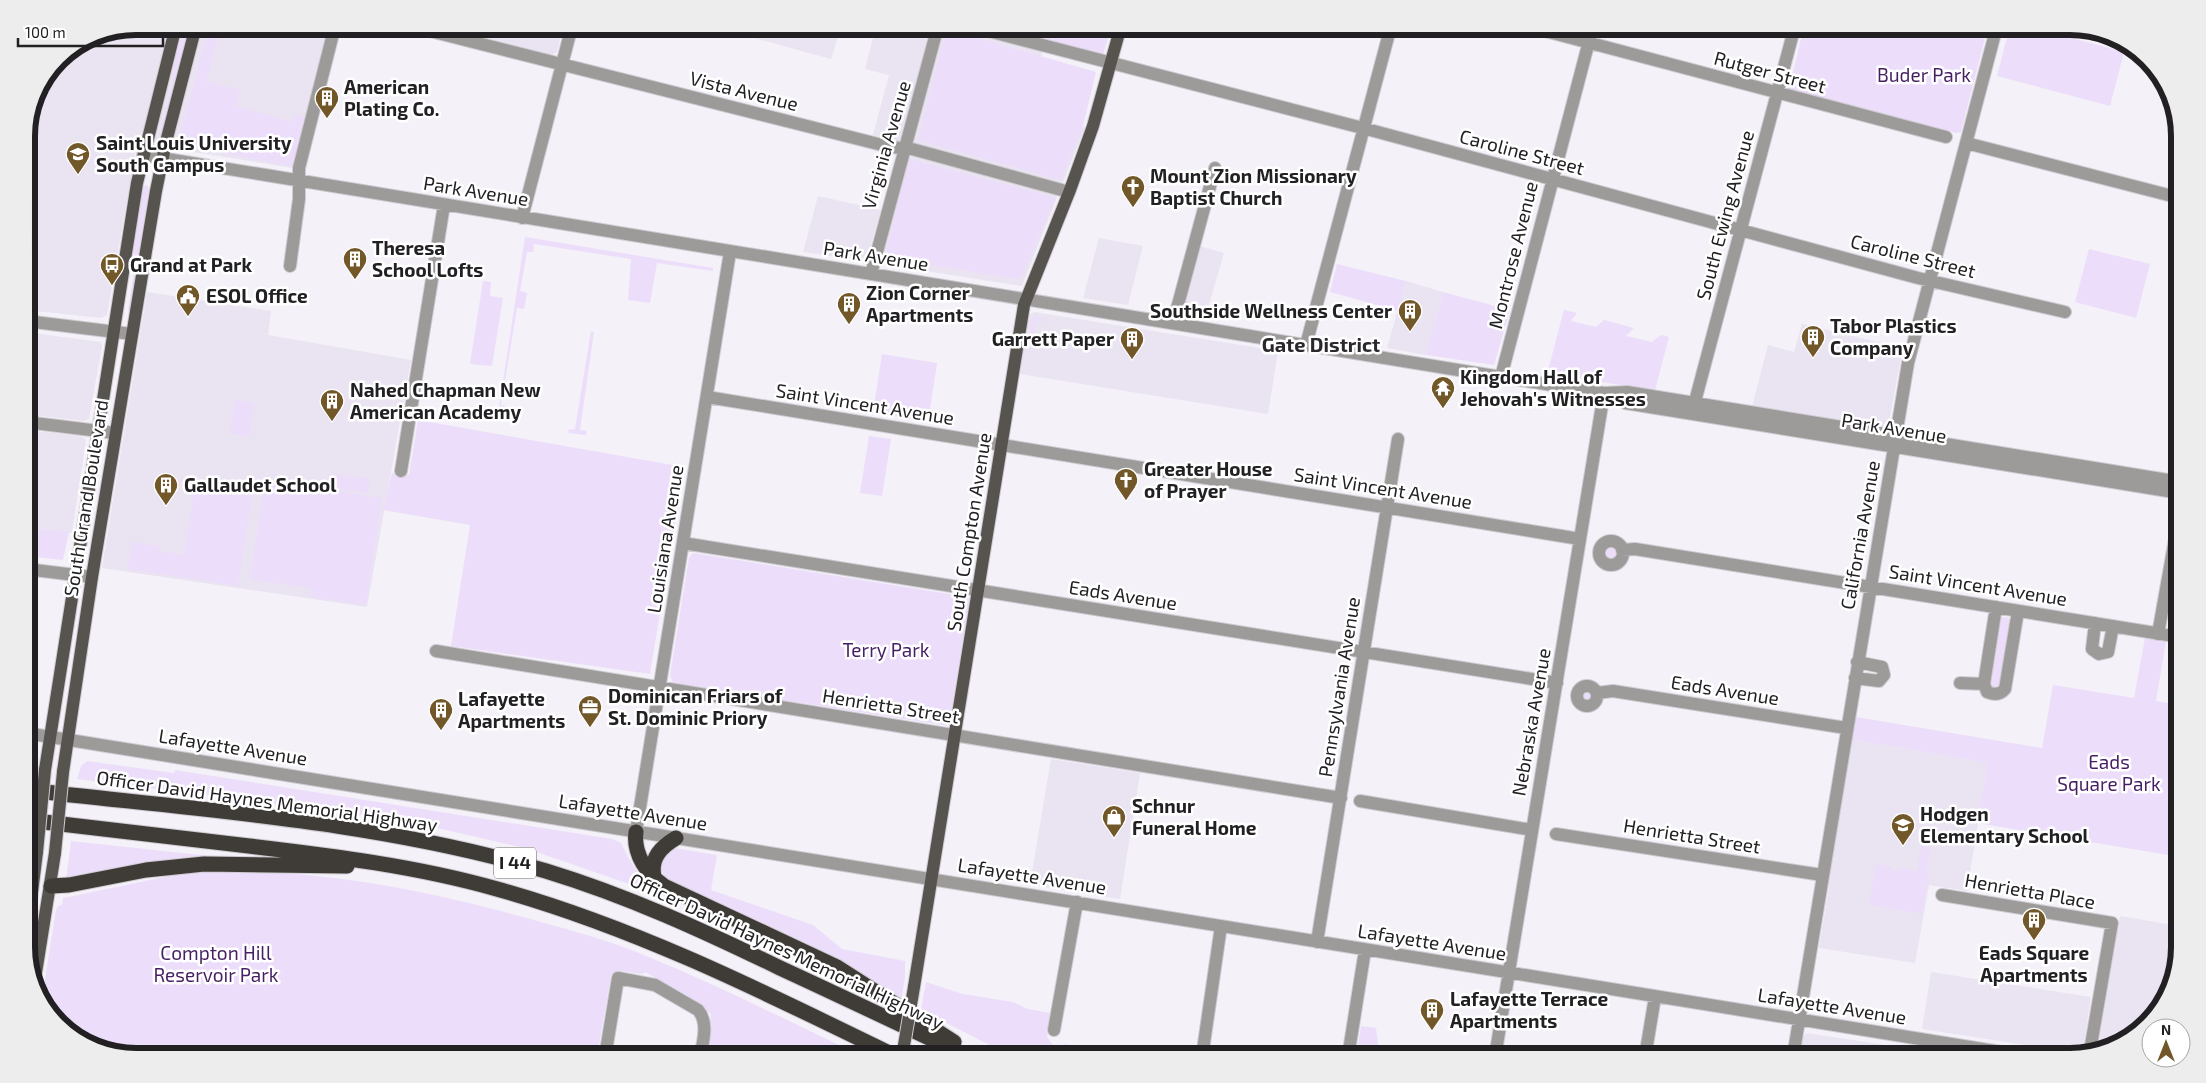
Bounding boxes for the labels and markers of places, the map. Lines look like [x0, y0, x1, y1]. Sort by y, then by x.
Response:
place label: American Plating Co. [344, 75, 439, 120]
building icon: American Plating Co. [314, 85, 340, 119]
place label: Saint Louis University South Campus [96, 131, 292, 176]
school or university icon: Saint Louis University South Campus [65, 141, 91, 175]
place label: Mount Zion Missionary Baptist Church [1150, 164, 1357, 209]
church icon: Mount Zion Missionary Baptist Church [1120, 174, 1146, 208]
place label: Theresa School Lofts [372, 236, 483, 281]
building icon: Theresa School Lofts [342, 246, 368, 280]
bus stop icon: Grand at Park [99, 252, 125, 286]
place label: Grand at Park [130, 253, 252, 276]
place label: Zion Corner Apartments [866, 281, 973, 326]
public building icon: ESOL Office [175, 283, 201, 317]
place label: ESOL Office [206, 284, 308, 307]
building icon: Zion Corner Apartments [836, 291, 862, 325]
building icon: Southside Wellness Center [1397, 298, 1423, 332]
place label: Southside Wellness Center [1150, 299, 1392, 322]
place label: Tabor Plastics Company [1830, 314, 1957, 360]
building icon: Tabor Plastics Company [1800, 324, 1826, 358]
building icon: Garrett Paper [1119, 326, 1145, 360]
place label: Garrett Paper [992, 327, 1114, 350]
place label: Kingdom Hall of Jehovah's Witnesses [1460, 365, 1646, 410]
temple icon: Kingdom Hall of Jehovah's Witnesses [1430, 375, 1456, 409]
place label: Nahed Chapman New American Academy [350, 378, 541, 424]
building icon: Nahed Chapman New American Academy [319, 388, 345, 422]
place label: Greater House of Prayer [1144, 457, 1273, 503]
church icon: Greater House of Prayer [1113, 467, 1139, 501]
building icon: Gallaudet School [153, 472, 179, 506]
place label: Gallaudet School [184, 473, 337, 496]
place label: Dominican Friars of St. Dominic Priory [608, 684, 784, 730]
place label: Lafayette Apartments [458, 687, 565, 732]
office icon: Dominican Friars of St. Dominic Priory [577, 694, 603, 728]
building icon: Lafayette Apartments [428, 697, 454, 731]
place label: Schnur Funeral Home [1132, 794, 1257, 839]
place label: Hodgen Elementary School [1920, 802, 2090, 848]
shop icon: Schnur Funeral Home [1101, 804, 1127, 838]
school or university icon: Hodgen Elementary School [1890, 812, 1916, 846]
building icon: Eads Square Apartments [2021, 907, 2047, 941]
place label: Eads Square Apartments [1979, 941, 2090, 986]
place label: Lafayette Terrace Apartments [1450, 987, 1608, 1032]
building icon: Lafayette Terrace Apartments [1419, 997, 1445, 1031]

